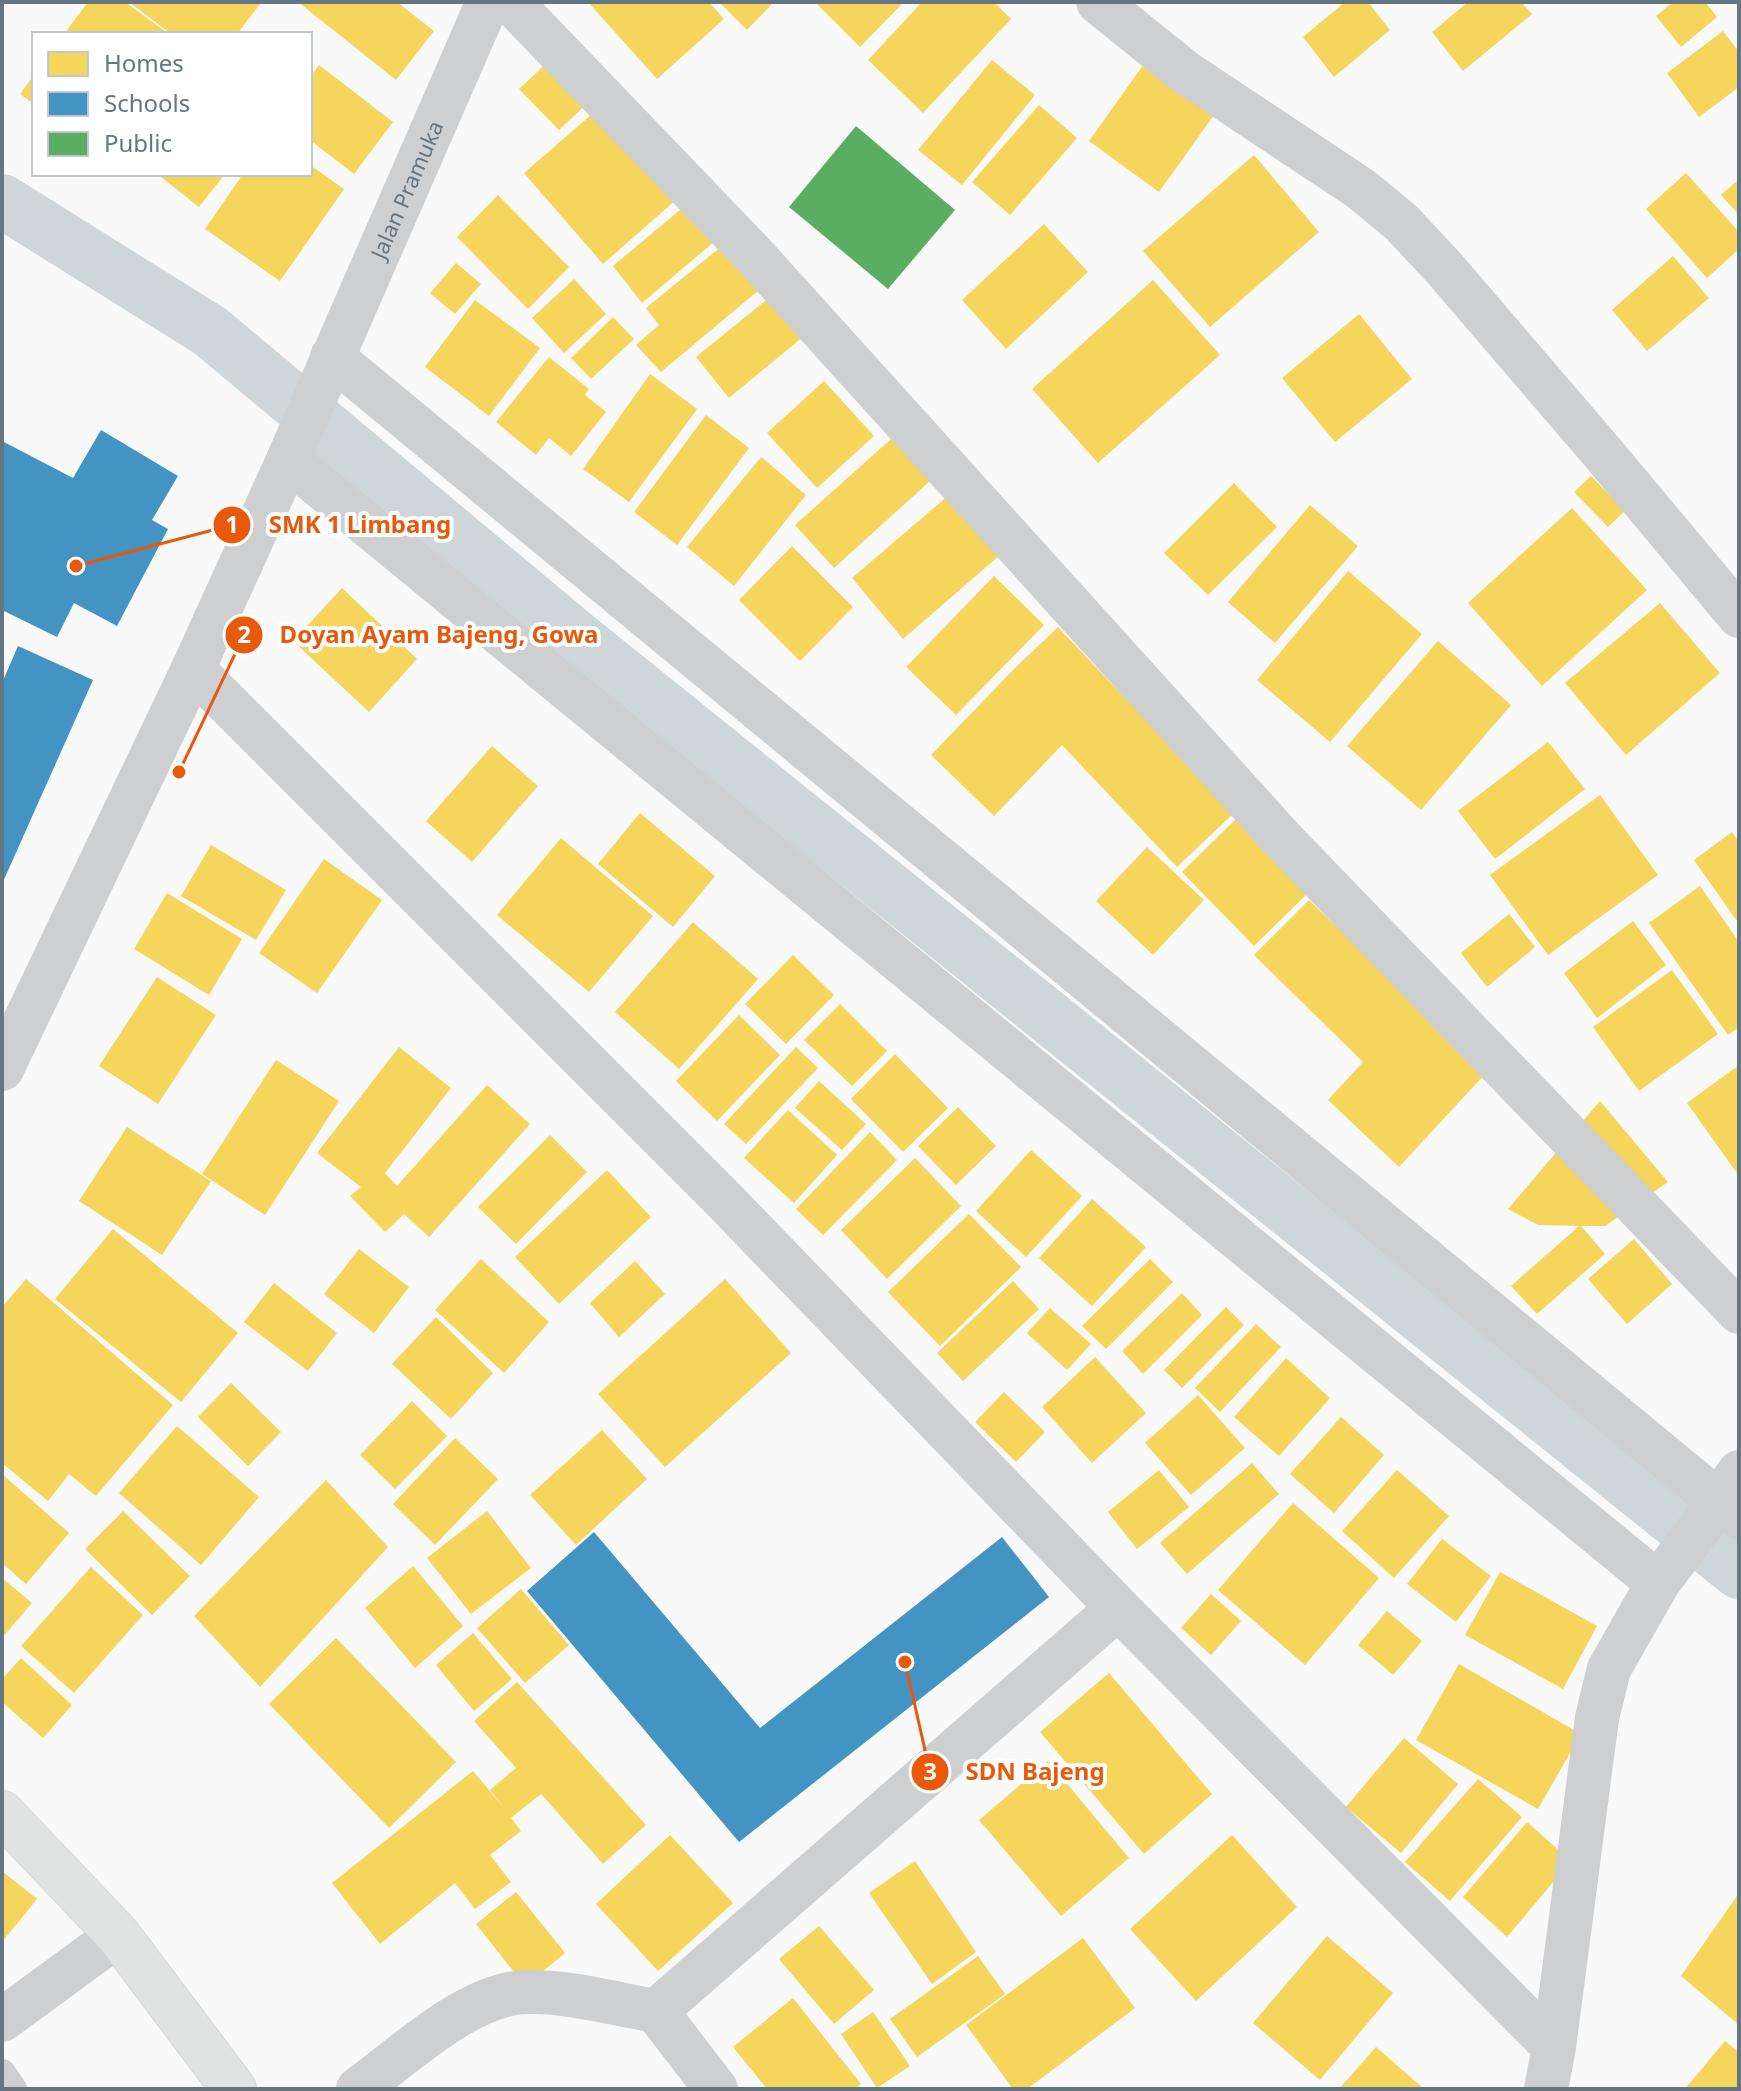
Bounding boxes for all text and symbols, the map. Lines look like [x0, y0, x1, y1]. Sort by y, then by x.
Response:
legend [32, 32, 312, 176]
text: Homes [104, 46, 184, 79]
text: Schools [104, 86, 190, 119]
street label: Jalan Pramuka [362, 116, 450, 265]
text: Public [104, 126, 172, 159]
callout: SMK 1 Limbang [212, 501, 467, 549]
text: 1 [225, 507, 239, 540]
text: SMK 1 Limbang [269, 507, 451, 540]
callout: Doyan Ayam Bajeng, Gowa [224, 611, 615, 659]
text: 2 [237, 617, 251, 650]
text: Doyan Ayam Bajeng, Gowa [280, 617, 598, 650]
callout: SDN Bajeng [910, 1748, 1121, 1796]
text: 3 [923, 1754, 937, 1787]
text: SDN Bajeng [965, 1754, 1105, 1787]

